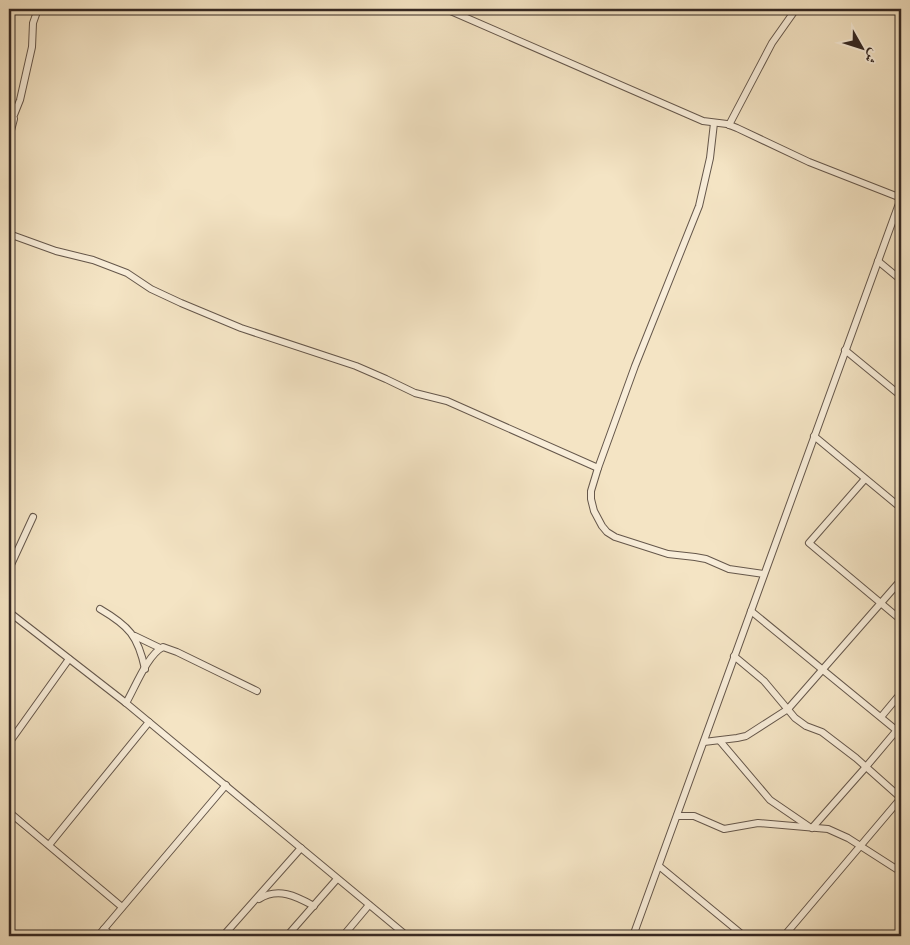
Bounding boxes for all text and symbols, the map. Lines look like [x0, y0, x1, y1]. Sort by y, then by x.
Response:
north arrow [838, 22, 888, 72]
text: ش [860, 44, 883, 67]

